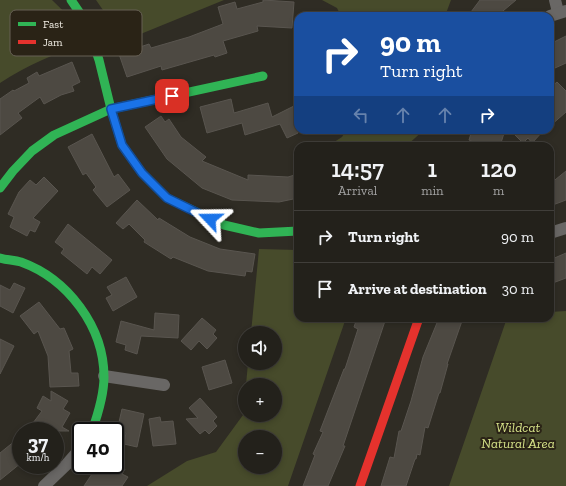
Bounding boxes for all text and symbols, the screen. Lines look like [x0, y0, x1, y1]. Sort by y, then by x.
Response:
legend [10, 10, 142, 56]
text: Fast [43, 18, 64, 31]
text: 90 m [380, 26, 441, 59]
icon: right [314, 28, 366, 80]
text: Jam [43, 36, 63, 49]
text: Turn right [380, 60, 462, 82]
pin [155, 79, 189, 113]
icon: arrive [161, 85, 183, 107]
icon: left [350, 104, 372, 126]
icon: ahead [392, 104, 414, 126]
icon: ahead [434, 104, 456, 126]
icon: right [476, 104, 498, 126]
text: 14:57 [331, 154, 384, 183]
text: 1 [428, 154, 437, 183]
text: 120 [481, 154, 517, 183]
text: Arrival [338, 183, 377, 198]
text: min [421, 183, 443, 198]
text: m [493, 183, 504, 198]
position arrow [189, 198, 231, 240]
icon: right [314, 226, 336, 248]
text: Turn right [348, 228, 419, 246]
text: 90 m [501, 228, 534, 246]
icon: arrive [314, 278, 336, 300]
text: Arrive at destination [348, 280, 487, 298]
text: 30 m [502, 280, 534, 298]
map controls [238, 326, 282, 474]
button: sound [238, 326, 282, 370]
button: + [238, 378, 282, 422]
park label: Wildcat Natural Area [481, 419, 555, 452]
speed limit sign: 40 [72, 422, 124, 474]
button: − [238, 430, 282, 474]
text: 37 [28, 431, 48, 455]
text: km/h [27, 452, 49, 464]

